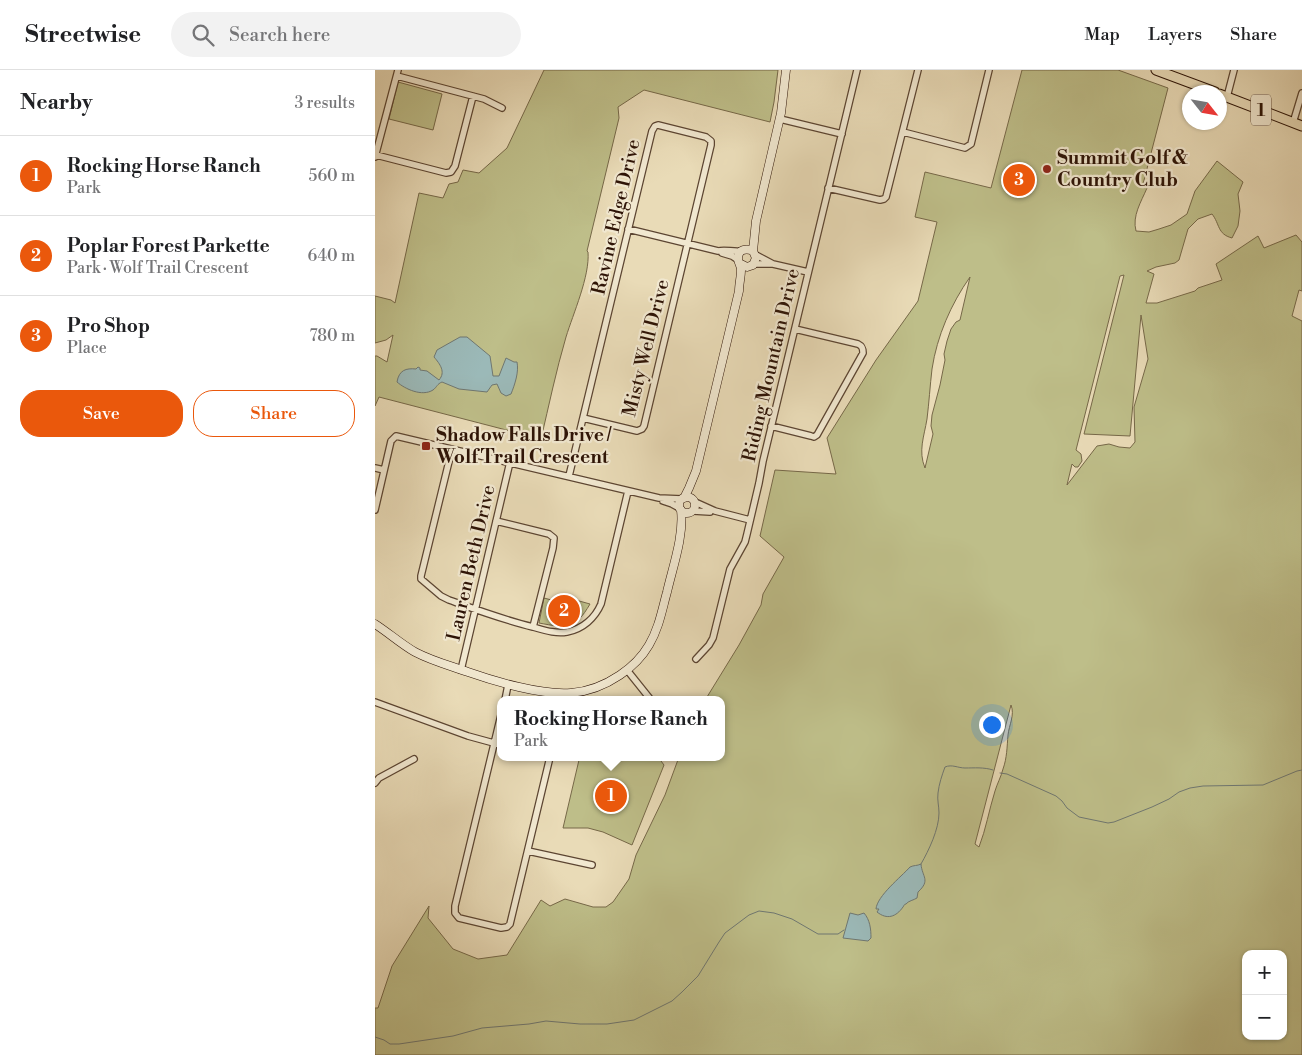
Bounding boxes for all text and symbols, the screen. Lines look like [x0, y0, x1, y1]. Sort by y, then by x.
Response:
search box [171, 12, 521, 57]
text: Streetwise [25, 20, 141, 50]
icon: search [189, 21, 217, 49]
text: Search here [229, 23, 330, 47]
text: Map [1085, 23, 1120, 46]
text: Layers [1148, 23, 1202, 46]
text: Share [1230, 23, 1277, 46]
north arrow [1182, 85, 1227, 130]
text: Nearby [20, 90, 93, 116]
text: 3 results [294, 93, 355, 113]
road number: 1 [1251, 94, 1271, 126]
street label: Ravine Edge Drive [586, 137, 646, 297]
place label: Summit Golf & Country Club [1057, 146, 1188, 192]
text: Rocking Horse Ranch [67, 154, 261, 178]
pin: 3 [1003, 161, 1035, 199]
marker: Summit Golf & Country Club [1041, 163, 1053, 175]
text: 1 [32, 166, 40, 186]
text: 560 m [309, 166, 355, 186]
text: Park [67, 178, 100, 198]
text: Poplar Forest Parkette [67, 234, 270, 258]
text: 2 [31, 246, 41, 266]
text: 640 m [308, 246, 355, 266]
text: Park · Wolf Trail Crescent [67, 258, 249, 278]
street label: Riding Mountain Drive [737, 266, 805, 464]
street label: Misty Well Drive [617, 277, 675, 419]
text: Pro Shop [67, 314, 150, 338]
text: 3 [31, 326, 41, 346]
text: 780 m [310, 326, 355, 346]
text: Place [67, 338, 107, 358]
button: Save [20, 390, 183, 437]
button: Share [193, 390, 355, 437]
place label: Shadow Falls Drive / Wolf Trail Crescent [435, 423, 612, 469]
marker: Shadow Falls Drive / Wolf Trail Crescent [420, 440, 432, 452]
street label: Lauren Beth Drive [441, 483, 501, 643]
pin: 2 [548, 592, 580, 630]
popup [497, 696, 725, 761]
text: Rocking Horse Ranch [514, 707, 708, 731]
your location [979, 712, 1005, 738]
text: Park [514, 731, 547, 751]
pin: 1 [595, 777, 627, 815]
map controls [1242, 950, 1287, 1040]
button: + [1242, 950, 1287, 995]
button: − [1242, 995, 1287, 1040]

